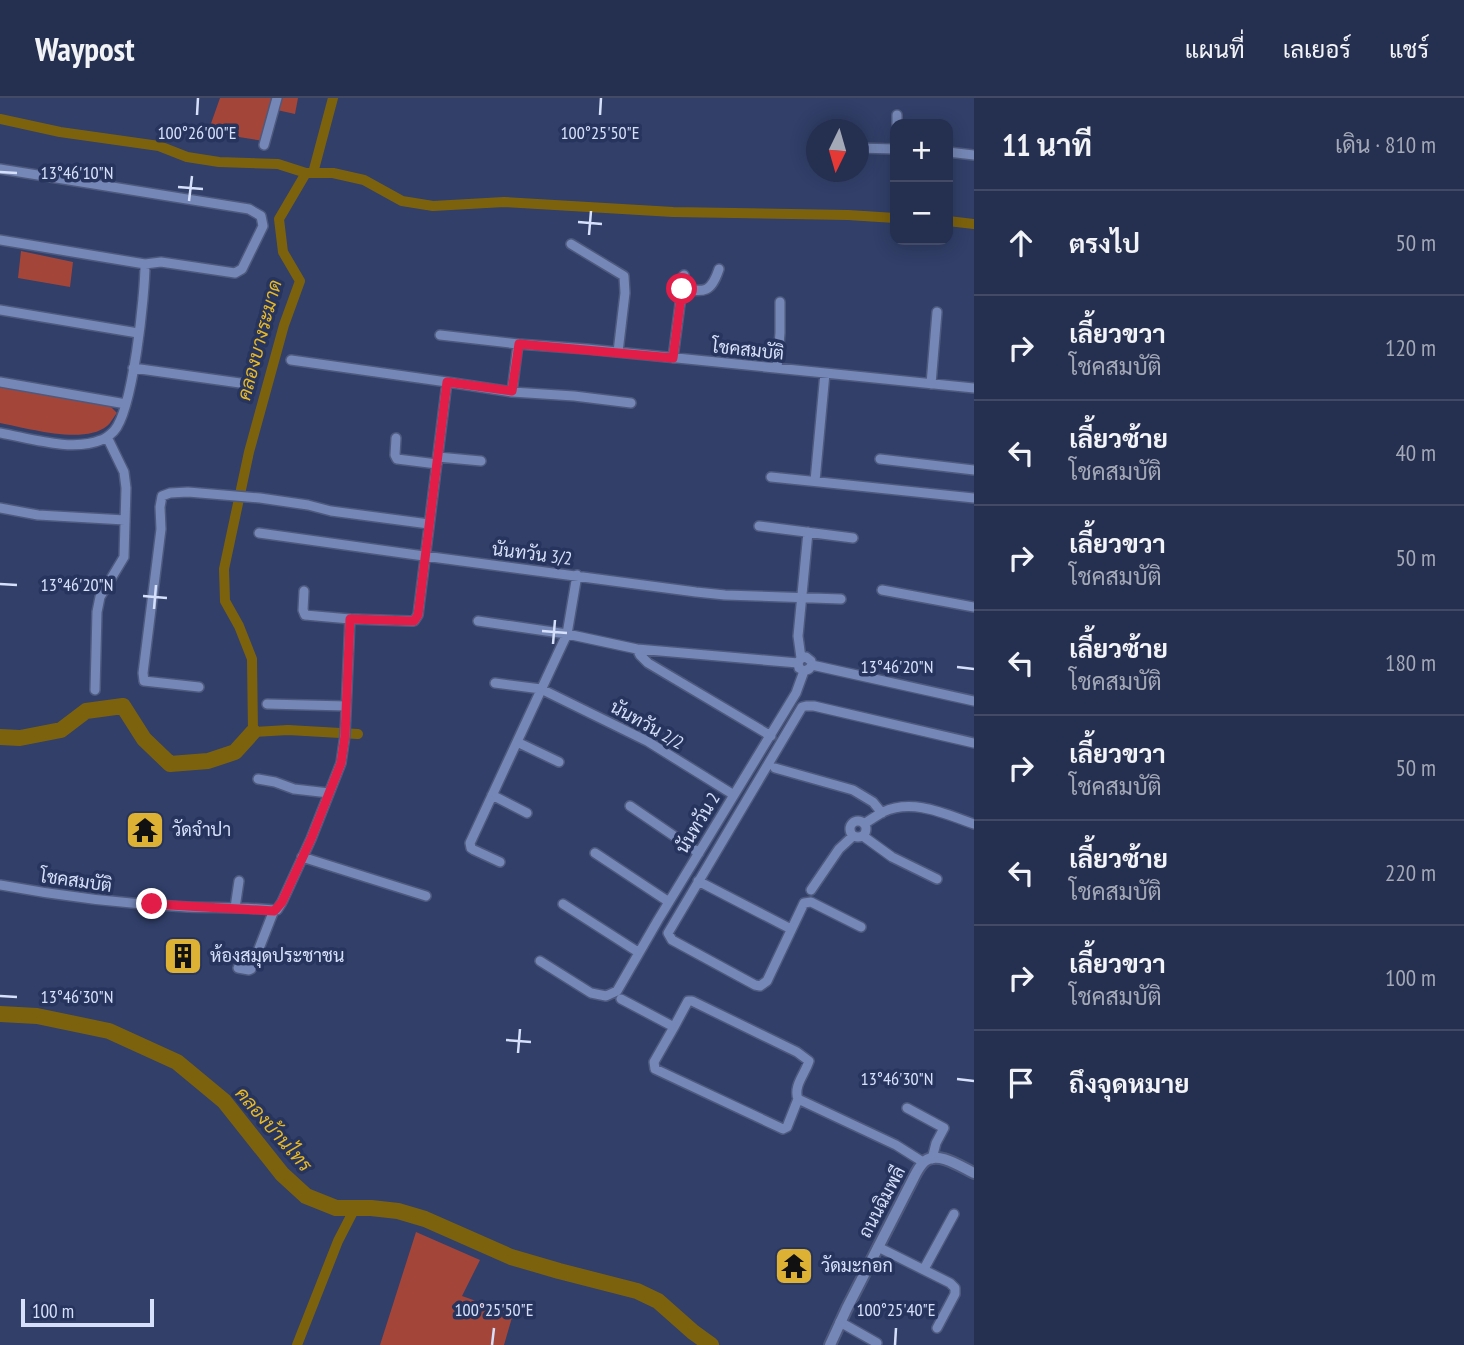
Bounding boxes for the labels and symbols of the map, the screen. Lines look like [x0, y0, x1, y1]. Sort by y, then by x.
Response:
north arrow [806, 119, 869, 182]
text: 100°26'00"E [158, 121, 236, 144]
text: 100°25'50"E [561, 121, 639, 144]
text: 13°46'10"N [41, 161, 113, 184]
route start [666, 273, 697, 304]
water label: คลองบางระมาด [231, 277, 287, 403]
street label: โชคสมบัติ [710, 333, 785, 365]
street label: นันทวัน 3/2 [491, 537, 574, 570]
text: 13°46'20"N [41, 573, 113, 596]
text: 13°46'20"N [861, 655, 933, 678]
street label: นันทวัน 2/2 [606, 695, 688, 754]
street label: นันทวัน 2 [670, 788, 725, 858]
temple icon: วัดจำปา [124, 809, 166, 851]
place label: วัดจำปา [172, 818, 231, 841]
street label: โชคสมบัติ [38, 863, 114, 897]
route end [136, 888, 167, 919]
building icon: ห้องสมุดประชาชน [162, 935, 204, 977]
place label: ห้องสมุดประชาชน [210, 944, 344, 968]
text: 13°46'30"N [41, 985, 113, 1008]
text: 13°46'30"N [861, 1067, 933, 1090]
water label: คลองบ้านไทร [231, 1082, 318, 1177]
street label: ถนนฉิมพลี [852, 1161, 910, 1242]
temple icon: วัดมะกอก [773, 1245, 815, 1287]
place label: วัดมะกอก [821, 1254, 893, 1277]
scale bar [21, 1296, 154, 1328]
text: 100°25'50"E [455, 1298, 533, 1321]
text: 100°25'40"E [857, 1298, 935, 1321]

